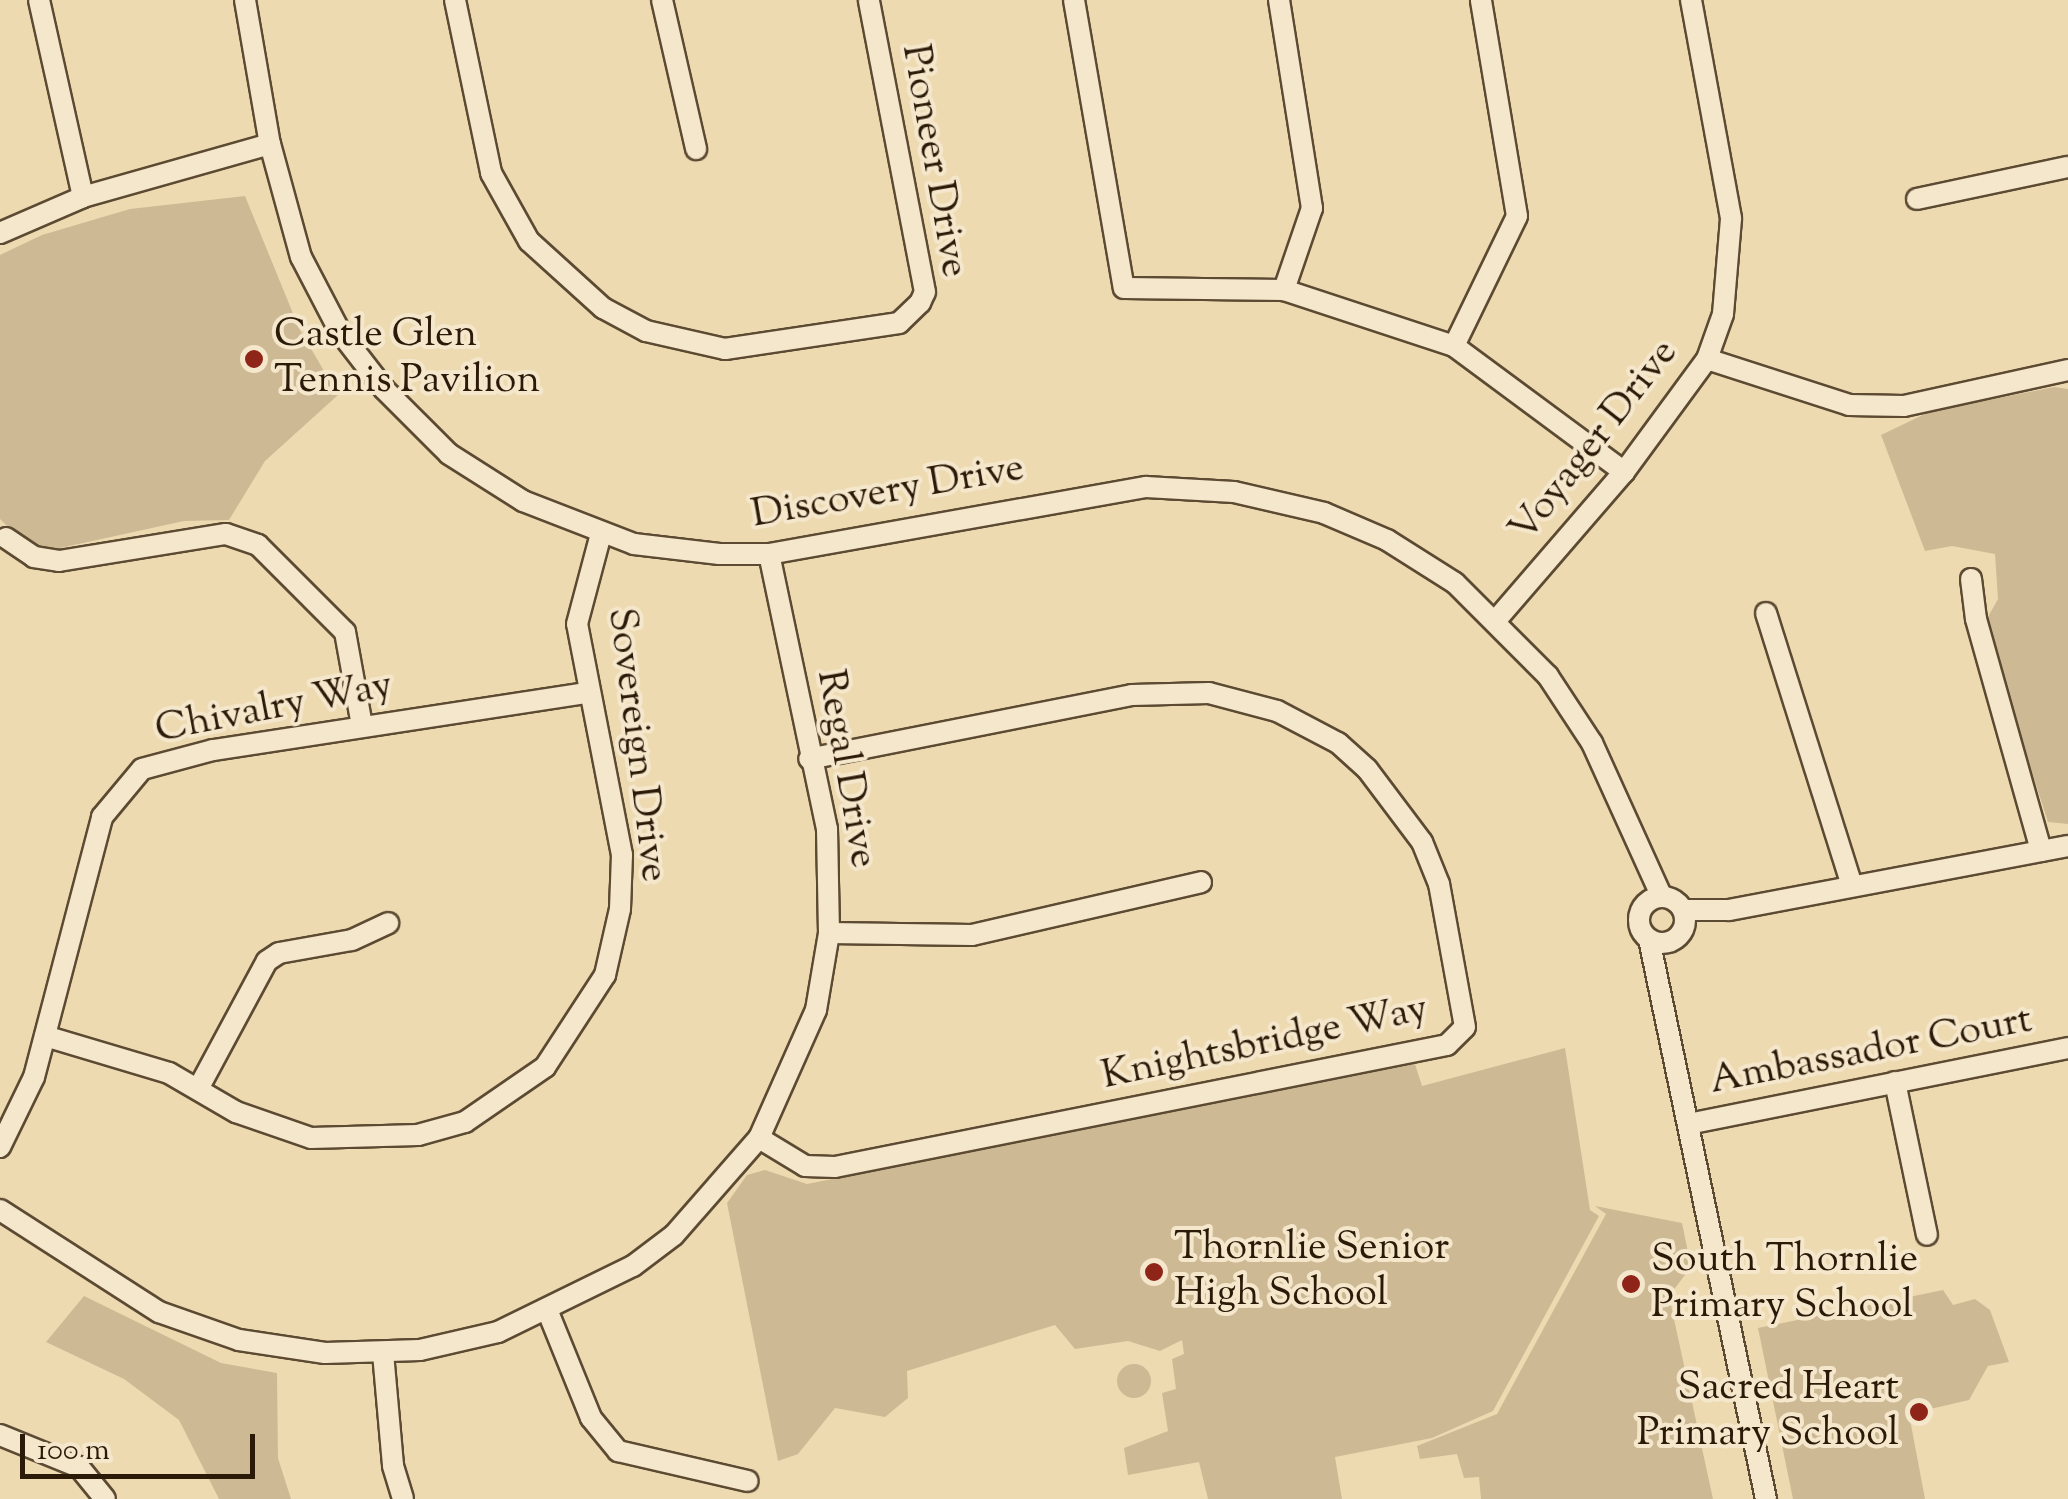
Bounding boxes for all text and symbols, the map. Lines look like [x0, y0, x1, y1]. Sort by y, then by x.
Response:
street label: Pioneer Drive [889, 41, 977, 281]
place label: Castle Glen Tennis Pavilion [274, 312, 540, 406]
street label: Voyager Drive [1501, 331, 1689, 553]
marker: Castle Glen Tennis Pavilion [243, 348, 265, 370]
street label: Discovery Drive [748, 445, 1028, 541]
street label: Sovereign Drive [595, 605, 677, 885]
street label: Chivalry Way [151, 663, 397, 755]
street label: Regal Drive [804, 666, 886, 872]
street label: Knightsbridge Way [1098, 986, 1432, 1102]
street label: Ambassador Court [1706, 997, 2036, 1107]
place label: Thornlie Senior High School [1174, 1225, 1449, 1319]
place label: South Thornlie Primary School [1651, 1237, 1918, 1331]
marker: Thornlie Senior High School [1143, 1261, 1165, 1283]
marker: South Thornlie Primary School [1620, 1273, 1642, 1295]
place label: Sacred Heart Primary School [1637, 1365, 1899, 1459]
marker: Sacred Heart Primary School [1908, 1401, 1930, 1423]
scale bar [25, 1414, 260, 1476]
text: 100 m [37, 1430, 110, 1473]

